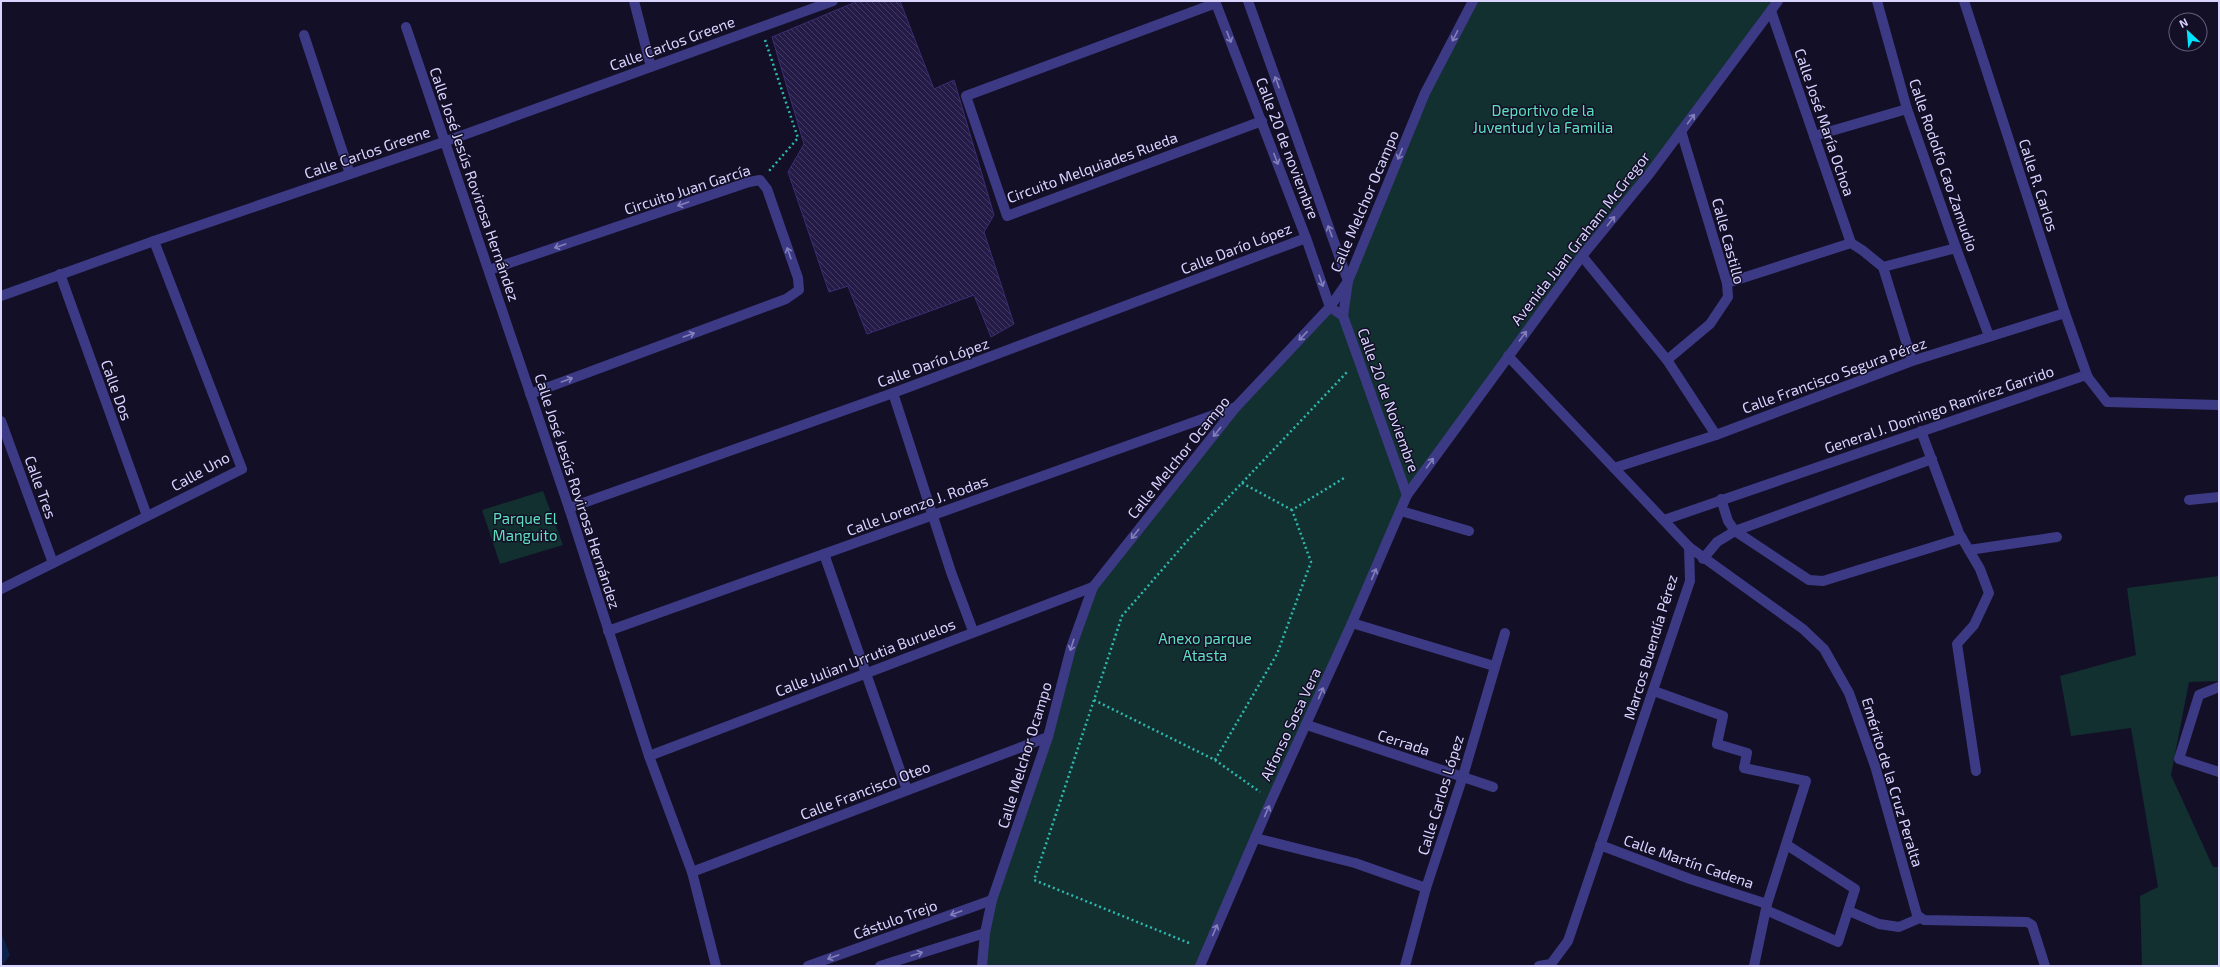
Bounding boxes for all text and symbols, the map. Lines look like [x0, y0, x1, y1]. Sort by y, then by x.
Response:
street label: Calle Carlos Greene [607, 12, 737, 74]
north arrow [2168, 12, 2208, 52]
text: N [2177, 15, 2190, 30]
one-way arrow [1451, 29, 1458, 41]
one-way arrow [1226, 31, 1234, 43]
street label: Calle José María Ochoa [1791, 46, 1859, 198]
street label: Calle José Jesús Rovirosa Hernández [426, 65, 524, 303]
street label: Calle 20 de noviembre [1253, 75, 1323, 221]
one-way arrow [1273, 76, 1280, 89]
street label: Calle Rodolfo Cao Zamudio [1906, 76, 1982, 254]
park label: Deportivo de la Juventud y la Familia [1473, 101, 1613, 136]
one-way arrow [1686, 113, 1695, 124]
street label: Calle Carlos Greene [302, 122, 432, 182]
street label: Calle Melchor Ocampo [1326, 127, 1402, 275]
street label: Circuito Melquiades Rueda [1004, 128, 1180, 206]
street label: Calle R. Carlos [2016, 136, 2062, 234]
one-way arrow [1396, 147, 1404, 159]
street label: Avenida Juan Graham McGregor [1507, 148, 1653, 328]
one-way arrow [1272, 152, 1280, 164]
street label: Circuito Juan García [622, 160, 752, 218]
street label: Calle Castillo [1709, 196, 1749, 286]
one-way arrow [677, 201, 690, 208]
one-way arrow [1606, 216, 1615, 227]
street label: Calle Darío López [1178, 219, 1294, 277]
one-way arrow [1326, 225, 1333, 238]
one-way arrow [554, 243, 567, 250]
one-way arrow [785, 246, 792, 259]
one-way arrow [1317, 274, 1325, 286]
street label: Calle 20 de Noviembre [1355, 325, 1423, 475]
one-way arrow [1519, 330, 1527, 341]
one-way arrow [682, 331, 694, 339]
one-way arrow [1299, 331, 1308, 341]
street label: Calle Darío López [875, 333, 991, 391]
street label: Calle Francisco Segura Pérez [1739, 333, 1929, 417]
street label: Calle Dos [98, 357, 136, 423]
street label: General J. Domingo Ramírez Garrido [1822, 361, 2056, 457]
street label: Calle José Jesús Rovirosa Hernández [531, 371, 625, 611]
one-way arrow [560, 376, 572, 384]
street label: Calle Melchor Ocampo [1123, 392, 1233, 522]
one-way arrow [1212, 427, 1221, 438]
street label: Calle Uno [168, 448, 232, 494]
street label: Calle Tres [21, 453, 61, 521]
one-way arrow [1426, 458, 1434, 469]
street label: Calle Lorenzo J. Rodas [844, 471, 990, 539]
park label: Parque El Manguito [493, 509, 558, 544]
one-way arrow [1131, 528, 1140, 539]
one-way arrow [1371, 568, 1378, 580]
street label: Marcos Buendía Pérez [1619, 572, 1681, 722]
street label: Calle Julian Urrutia Buruelos [772, 614, 958, 700]
park label: Anexo parque Atasta [1158, 629, 1252, 664]
one-way arrow [1068, 639, 1075, 652]
street label: Alfonso Sosa Vera [1256, 665, 1324, 783]
street label: Calle Melchor Ocampo [993, 680, 1055, 830]
one-way arrow [1318, 687, 1325, 699]
street label: Emérito de la Cruz Peralta [1859, 695, 1927, 869]
street label: Cerrada [1376, 725, 1432, 759]
street label: Calle Carlos López [1413, 733, 1467, 857]
street label: Calle Francisco Oteo [797, 757, 933, 823]
one-way arrow [1264, 805, 1271, 817]
street label: Calle Martín Cadena [1622, 830, 1756, 892]
street label: Cástulo Trejo [851, 895, 940, 943]
one-way arrow [950, 909, 962, 917]
one-way arrow [1212, 925, 1219, 937]
one-way arrow [910, 950, 923, 957]
one-way arrow [828, 953, 840, 961]

